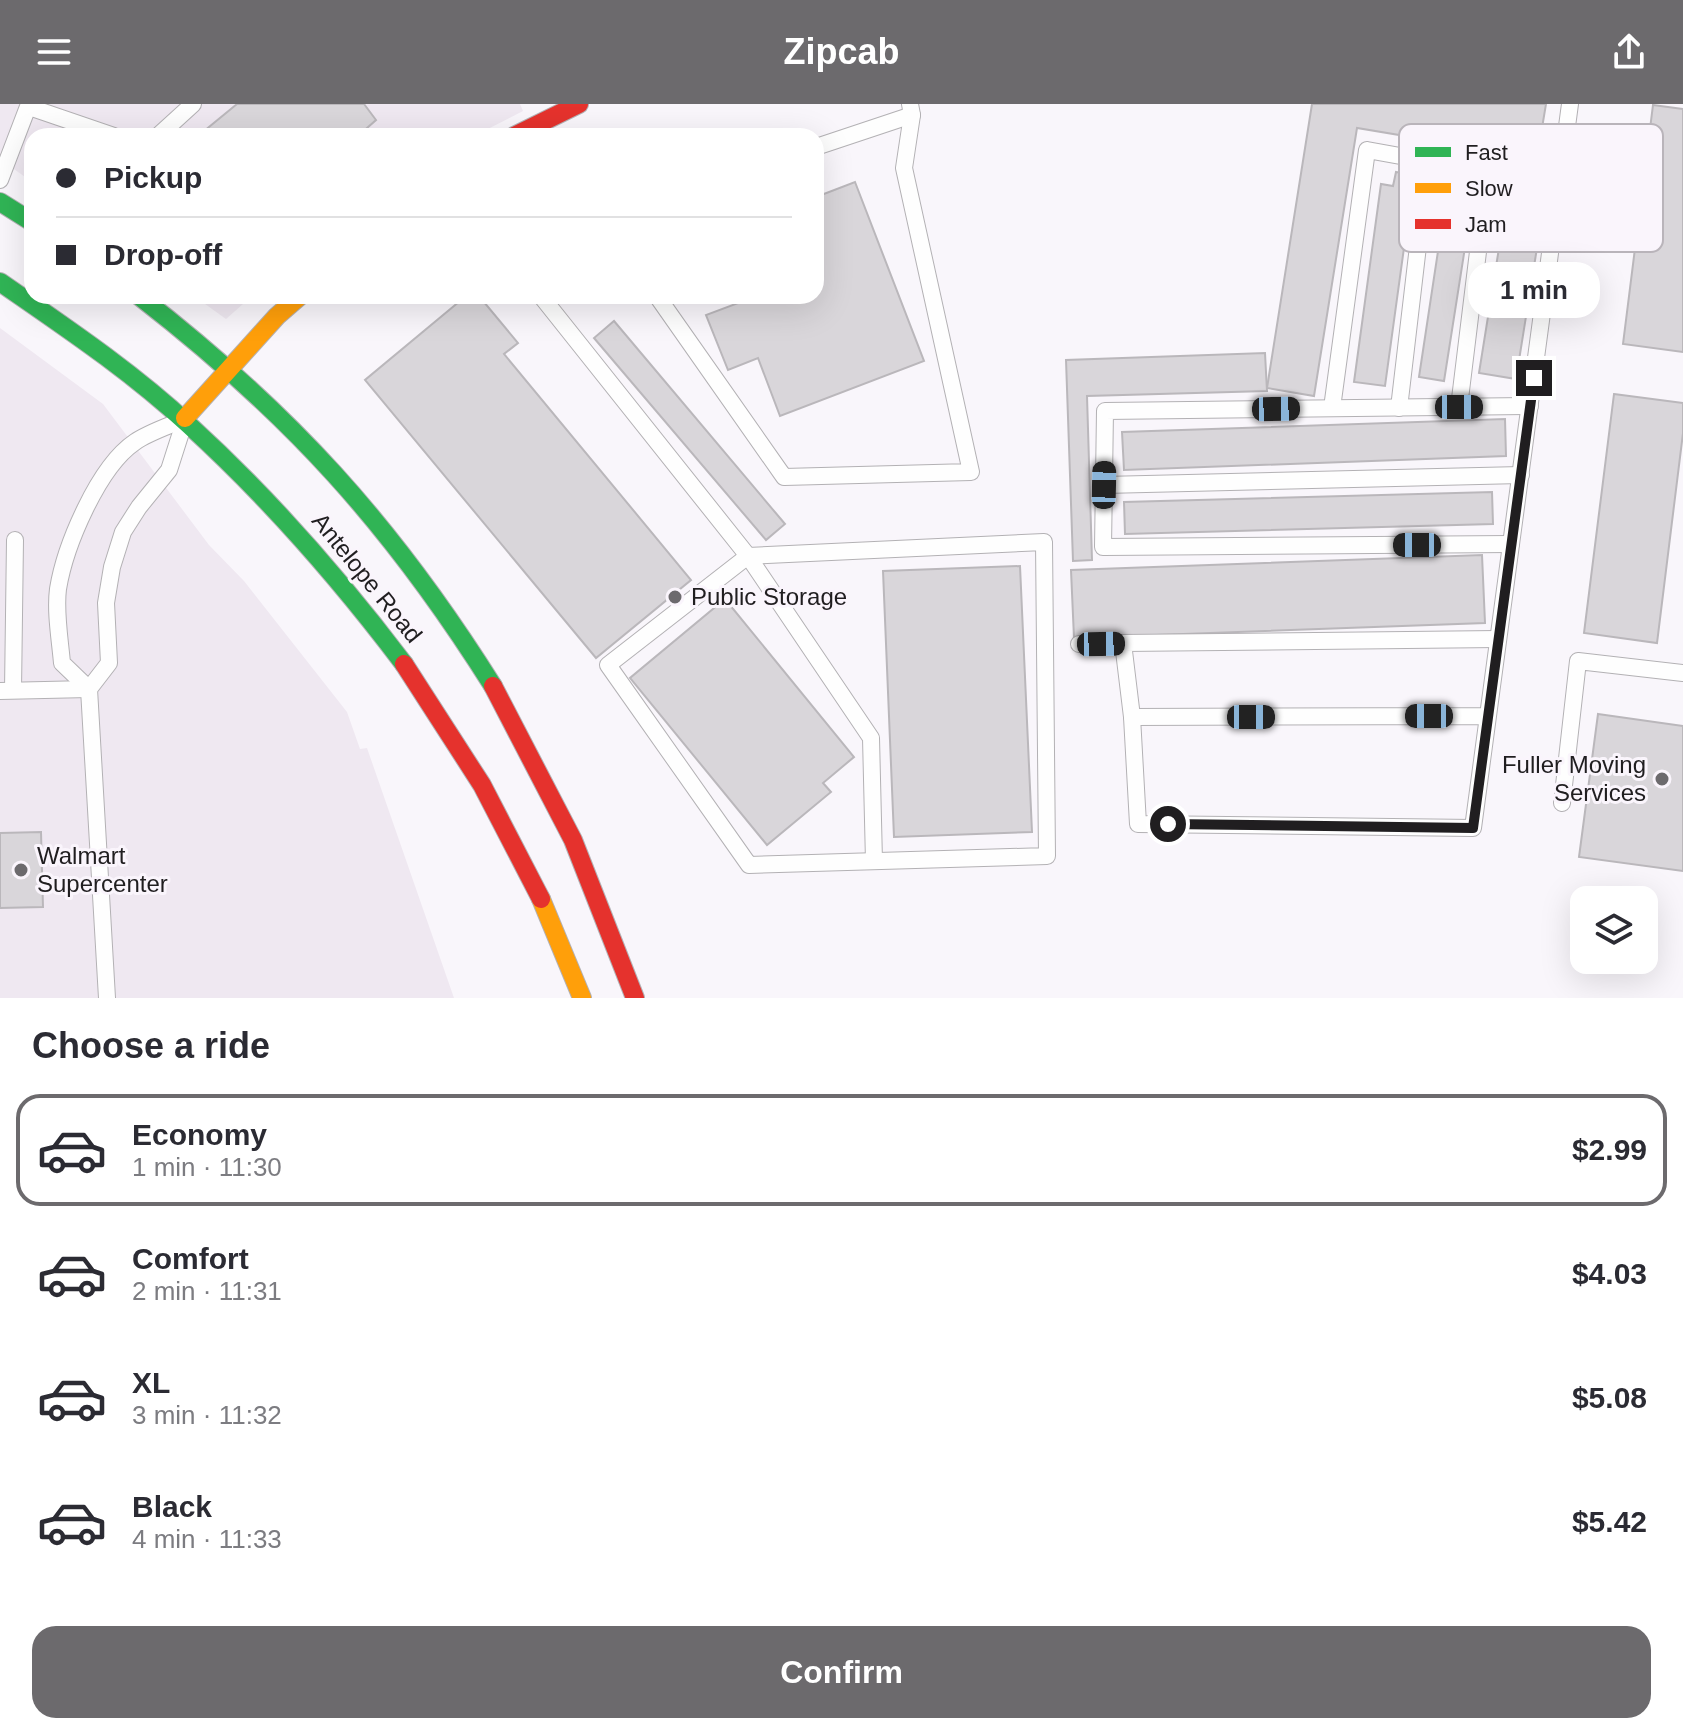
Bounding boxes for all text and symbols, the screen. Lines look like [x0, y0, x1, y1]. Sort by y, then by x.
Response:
icon: menu [32, 30, 76, 74]
icon: share [1607, 30, 1651, 74]
text: Zipcab [783, 31, 900, 72]
legend [1399, 124, 1663, 252]
text: Fast [1465, 140, 1508, 165]
text: Pickup [104, 161, 202, 194]
text: Slow [1465, 176, 1513, 201]
text: Jam [1465, 212, 1507, 237]
text: Drop-off [104, 238, 222, 271]
callout: 1 min [1468, 262, 1600, 318]
text: 1 min [1500, 275, 1568, 305]
route end [1516, 360, 1552, 396]
car [1435, 395, 1483, 419]
car [1252, 397, 1300, 421]
car [1092, 461, 1116, 509]
street label: Antelope Road [307, 507, 428, 648]
car [1393, 533, 1441, 557]
place label: Public Storage [691, 583, 847, 610]
marker: Public Storage [666, 588, 684, 606]
car [1077, 632, 1125, 656]
car [1405, 704, 1453, 728]
car [1227, 705, 1275, 729]
place label: Fuller Moving Services [1502, 751, 1646, 806]
marker: Fuller Moving Services [1653, 770, 1671, 788]
route start [1150, 806, 1186, 842]
place label: Walmart Supercenter [37, 842, 168, 897]
marker: Walmart Supercenter [12, 861, 30, 879]
map controls [1570, 886, 1658, 974]
button: layers [1570, 886, 1658, 974]
text: Choose a ride [32, 1025, 270, 1066]
icon: car [36, 1114, 108, 1186]
text: Economy [132, 1118, 267, 1151]
text: $2.99 [1572, 1133, 1647, 1166]
text: 1 min · 11:30 [132, 1152, 282, 1182]
icon: car [36, 1238, 108, 1310]
text: Comfort [132, 1242, 249, 1275]
text: $4.03 [1572, 1257, 1647, 1290]
text: 2 min · 11:31 [132, 1276, 282, 1306]
icon: car [36, 1362, 108, 1434]
text: XL [132, 1366, 170, 1399]
text: $5.08 [1572, 1381, 1647, 1414]
text: 3 min · 11:32 [132, 1400, 282, 1430]
icon: car [36, 1486, 108, 1558]
text: Black [132, 1490, 212, 1523]
text: $5.42 [1572, 1505, 1647, 1538]
text: 4 min · 11:33 [132, 1524, 282, 1554]
button: Confirm [32, 1626, 1651, 1718]

